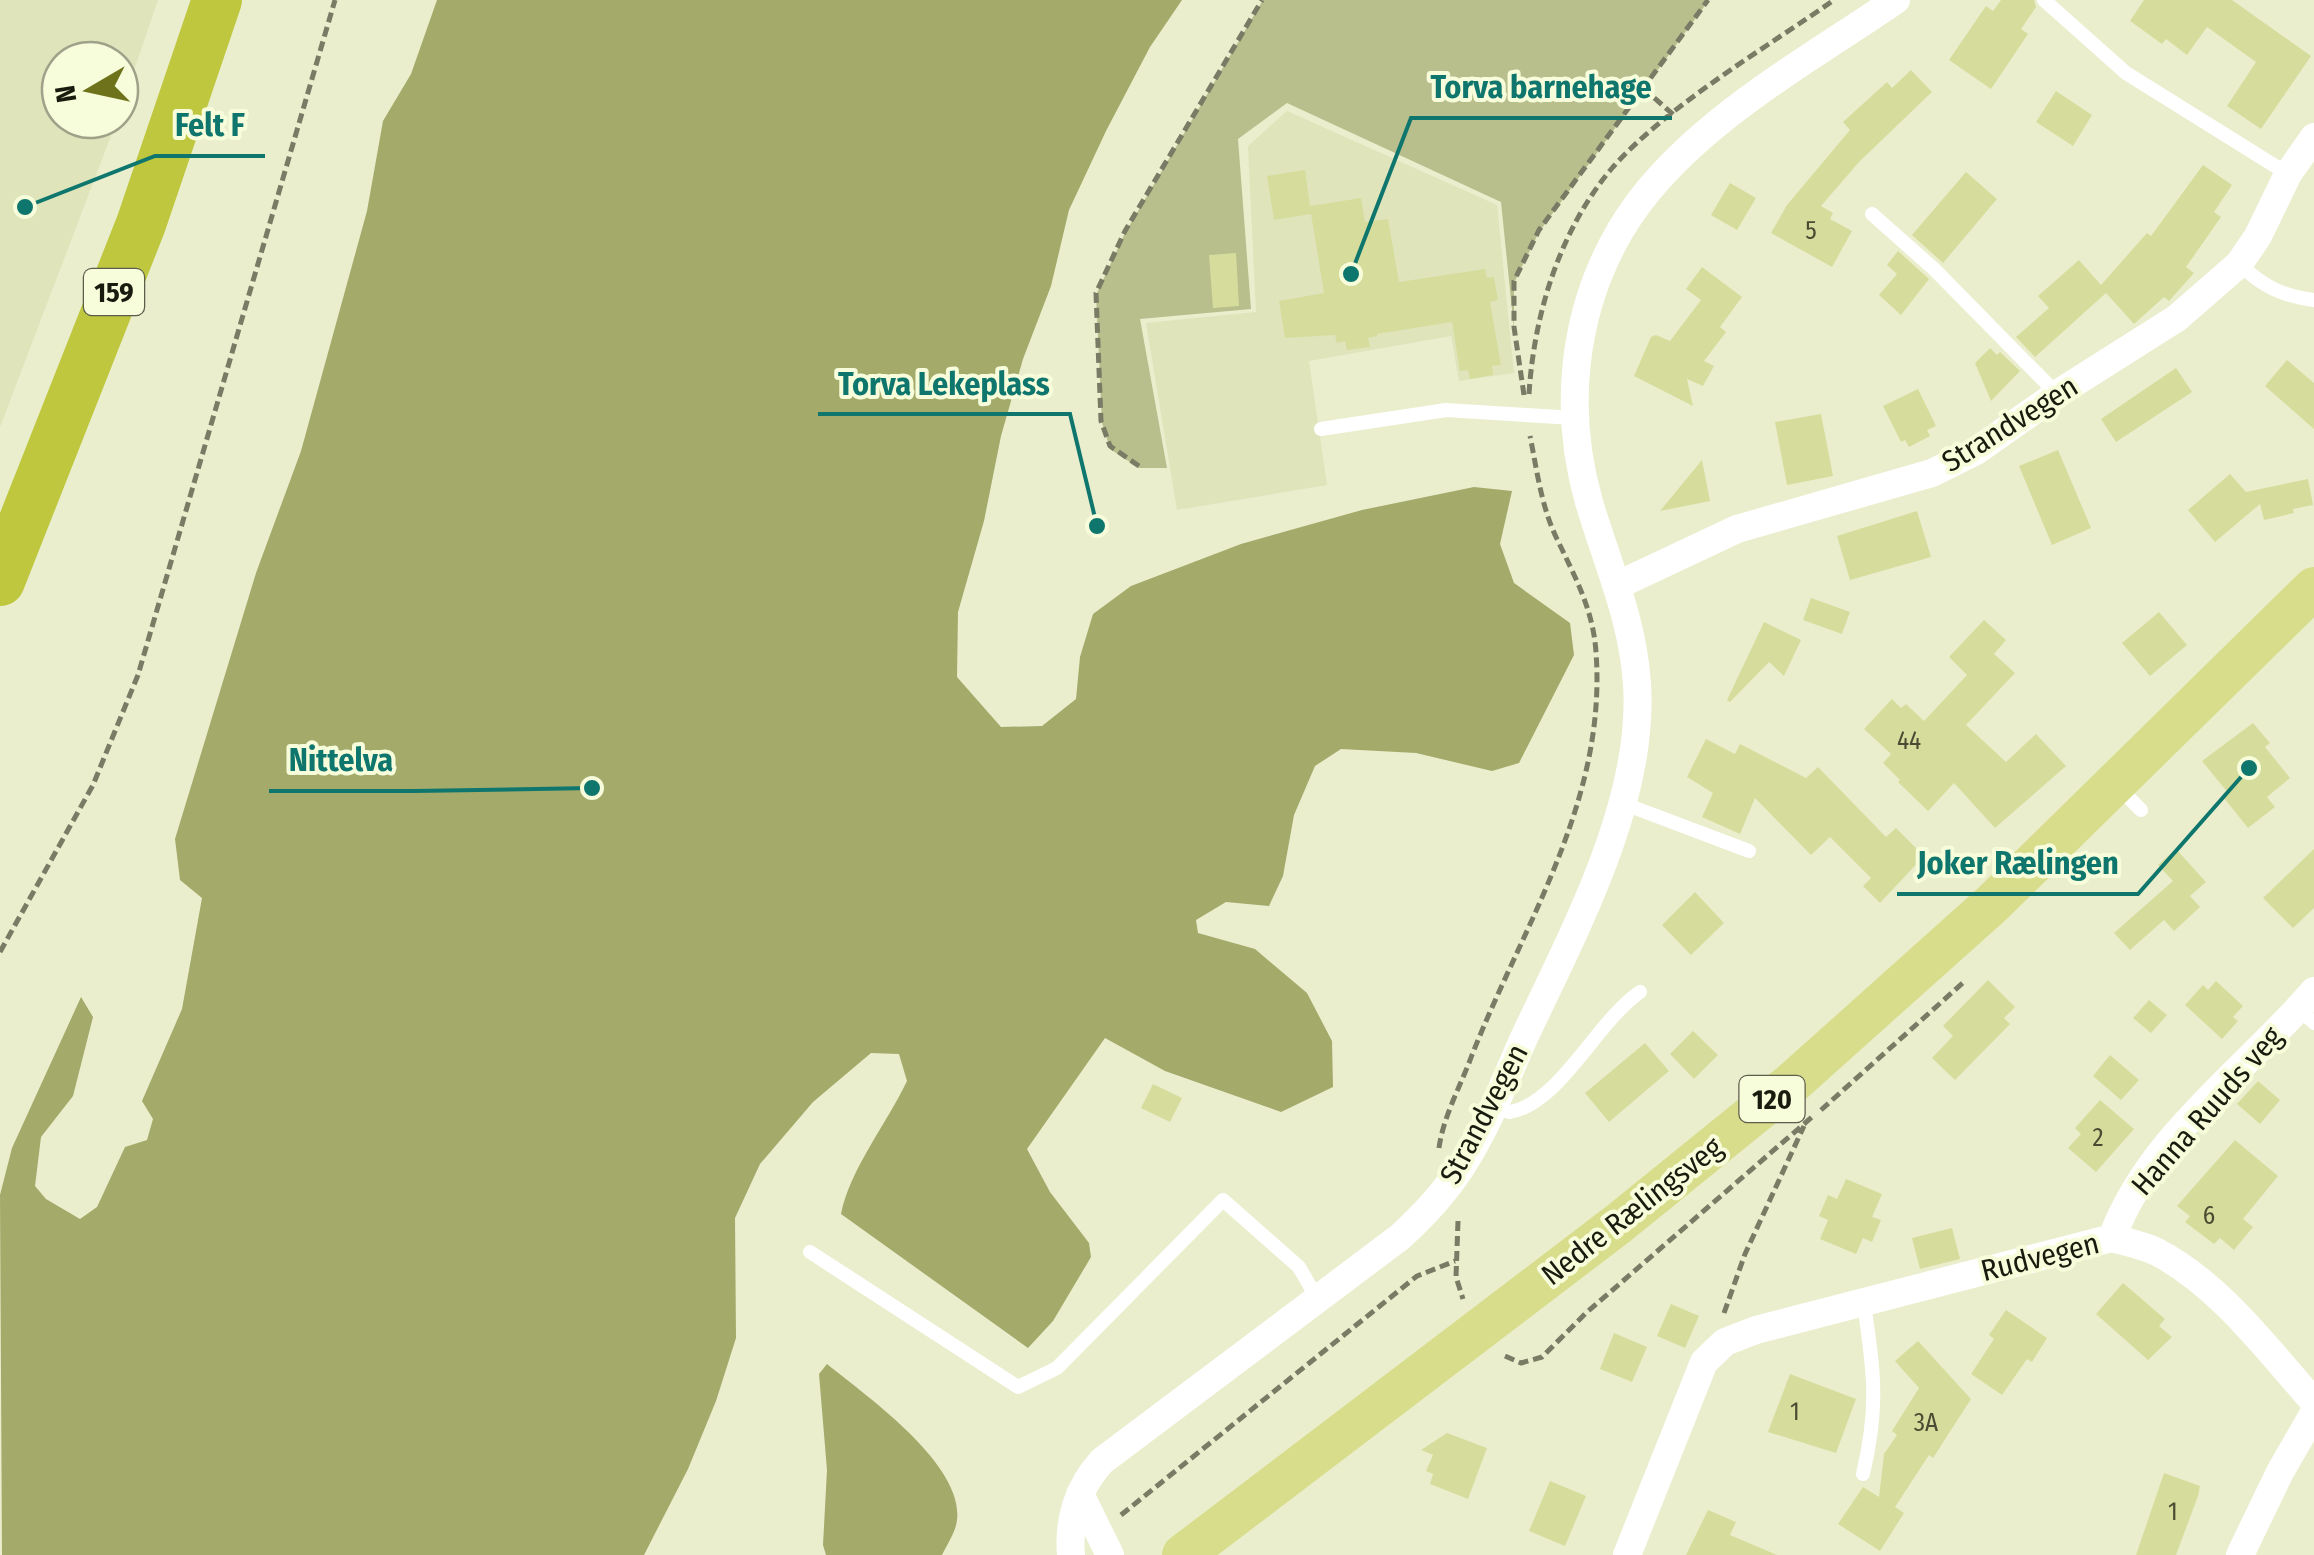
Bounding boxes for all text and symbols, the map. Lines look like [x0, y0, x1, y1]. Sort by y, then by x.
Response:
north arrow [40, 40, 140, 140]
callout: Torva barnehage [1411, 56, 1672, 118]
text: Torva barnehage [1430, 68, 1652, 106]
text: N [48, 83, 83, 105]
callout: Felt F [155, 94, 265, 156]
text: Felt F [175, 106, 245, 144]
house number: 5 [1805, 216, 1817, 246]
road number: 159 [84, 269, 144, 315]
callout: Torva Lekeplass [818, 352, 1070, 414]
text: Torva Lekeplass [838, 365, 1050, 403]
street label: Strandvegen [1936, 368, 2084, 480]
house number: 44 [1897, 726, 1921, 756]
callout: Nittelva [269, 729, 414, 791]
text: Nittelva [289, 741, 393, 779]
callout: Joker Rælingen [1897, 832, 2138, 894]
text: Joker Rælingen [1916, 844, 2119, 882]
street label: Hanna Ruuds veg [2124, 1018, 2291, 1203]
street label: Strandvegen [1432, 1038, 1536, 1190]
road number: 120 [1740, 1076, 1804, 1122]
house number: 2 [2092, 1123, 2104, 1153]
street label: Nedre Rælingsveg [1534, 1129, 1730, 1293]
house number: 6 [2203, 1201, 2215, 1231]
street label: Rudvegen [1977, 1225, 2103, 1289]
house number: 1 [1790, 1397, 1800, 1427]
house number: 3A [1914, 1408, 1938, 1438]
house number: 1 [2168, 1497, 2178, 1527]

